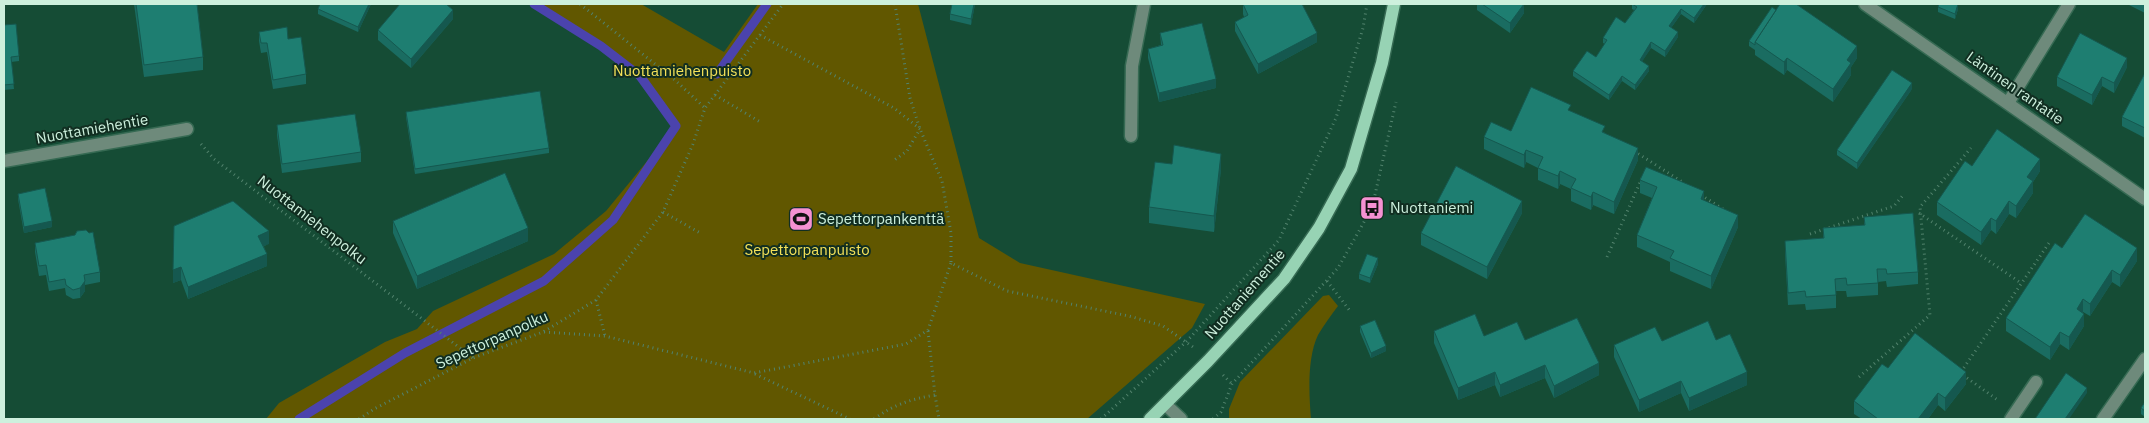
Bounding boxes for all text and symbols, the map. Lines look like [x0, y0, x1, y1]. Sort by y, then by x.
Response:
street label: Läntinen rantatie [1963, 47, 2068, 128]
park label: Nuottamiehenpuisto [613, 61, 751, 80]
street label: Nuottamiehentie [34, 109, 149, 148]
street label: Nuottamiehenpolku [254, 171, 371, 268]
bus stop icon: Nuottaniemi [1359, 195, 1385, 221]
place label: Nuottaniemi [1390, 198, 1473, 217]
sports icon: Sepettorpankenttä [788, 206, 814, 232]
place label: Sepettorpankenttä [818, 209, 944, 228]
park label: Sepettorpanpuisto [744, 240, 870, 259]
street label: Nuottaniementie [1200, 245, 1289, 343]
street label: Sepettorpanpolku [433, 306, 551, 373]

